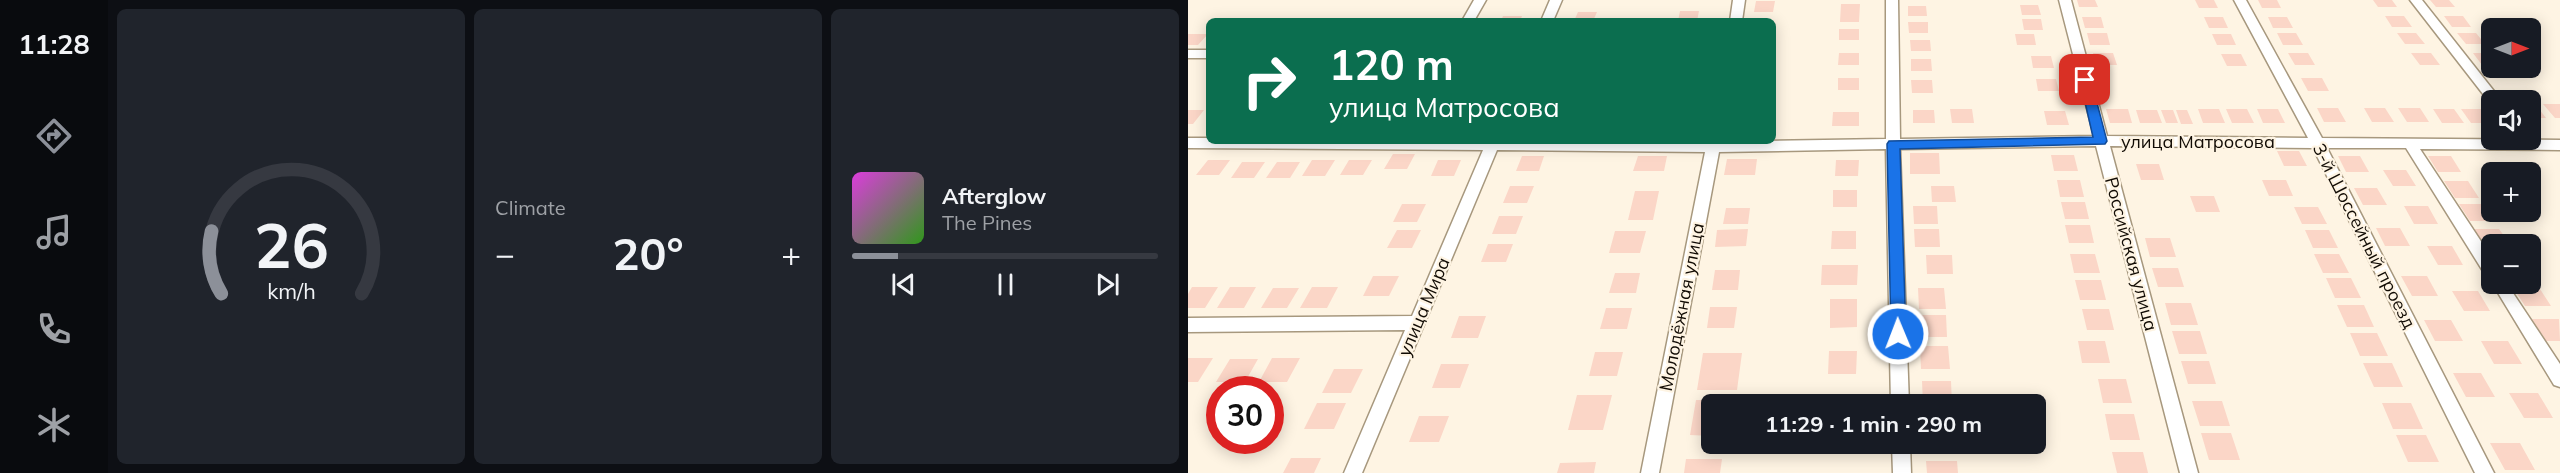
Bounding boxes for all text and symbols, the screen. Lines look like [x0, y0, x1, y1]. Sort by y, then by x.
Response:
north arrow [2481, 18, 2541, 78]
map controls [2481, 18, 2541, 294]
text: 11:28 [18, 27, 90, 61]
text: 120 m [1329, 38, 1454, 91]
icon: right [1230, 42, 1308, 120]
pin [2059, 54, 2110, 105]
icon: arrive [2068, 63, 2101, 96]
text: улица Матросова [1329, 90, 1560, 124]
button: sound [2481, 90, 2541, 150]
icon: directions [33, 115, 75, 157]
street label: улица Матросова [2121, 130, 2275, 153]
street label: 3-й Шоссейный проезд [2308, 139, 2421, 332]
button: + [2481, 162, 2541, 222]
street label: Российская улица [2100, 174, 2163, 333]
text: Afterglow [942, 182, 1046, 210]
text: Climate [495, 195, 566, 220]
text: 26 [254, 205, 328, 284]
text: The Pines [942, 210, 1032, 235]
icon: music [33, 211, 75, 253]
street label: Молодёжная улица [1654, 221, 1709, 393]
text: 20° [612, 225, 684, 281]
text: − [495, 233, 515, 274]
text: + [781, 233, 801, 274]
button: − [2481, 234, 2541, 294]
street label: улица Мира [1392, 254, 1455, 360]
icon: previous [887, 268, 920, 301]
icon: pause [989, 268, 1022, 301]
icon: next [1091, 268, 1124, 301]
text: km/h [267, 277, 315, 304]
position arrow [1866, 302, 1930, 366]
icon: phone [33, 308, 75, 350]
speed limit sign: 30 [1206, 376, 1284, 454]
icon: climate [33, 404, 75, 446]
text: 11:29 · 1 min · 290 m [1765, 410, 1982, 438]

